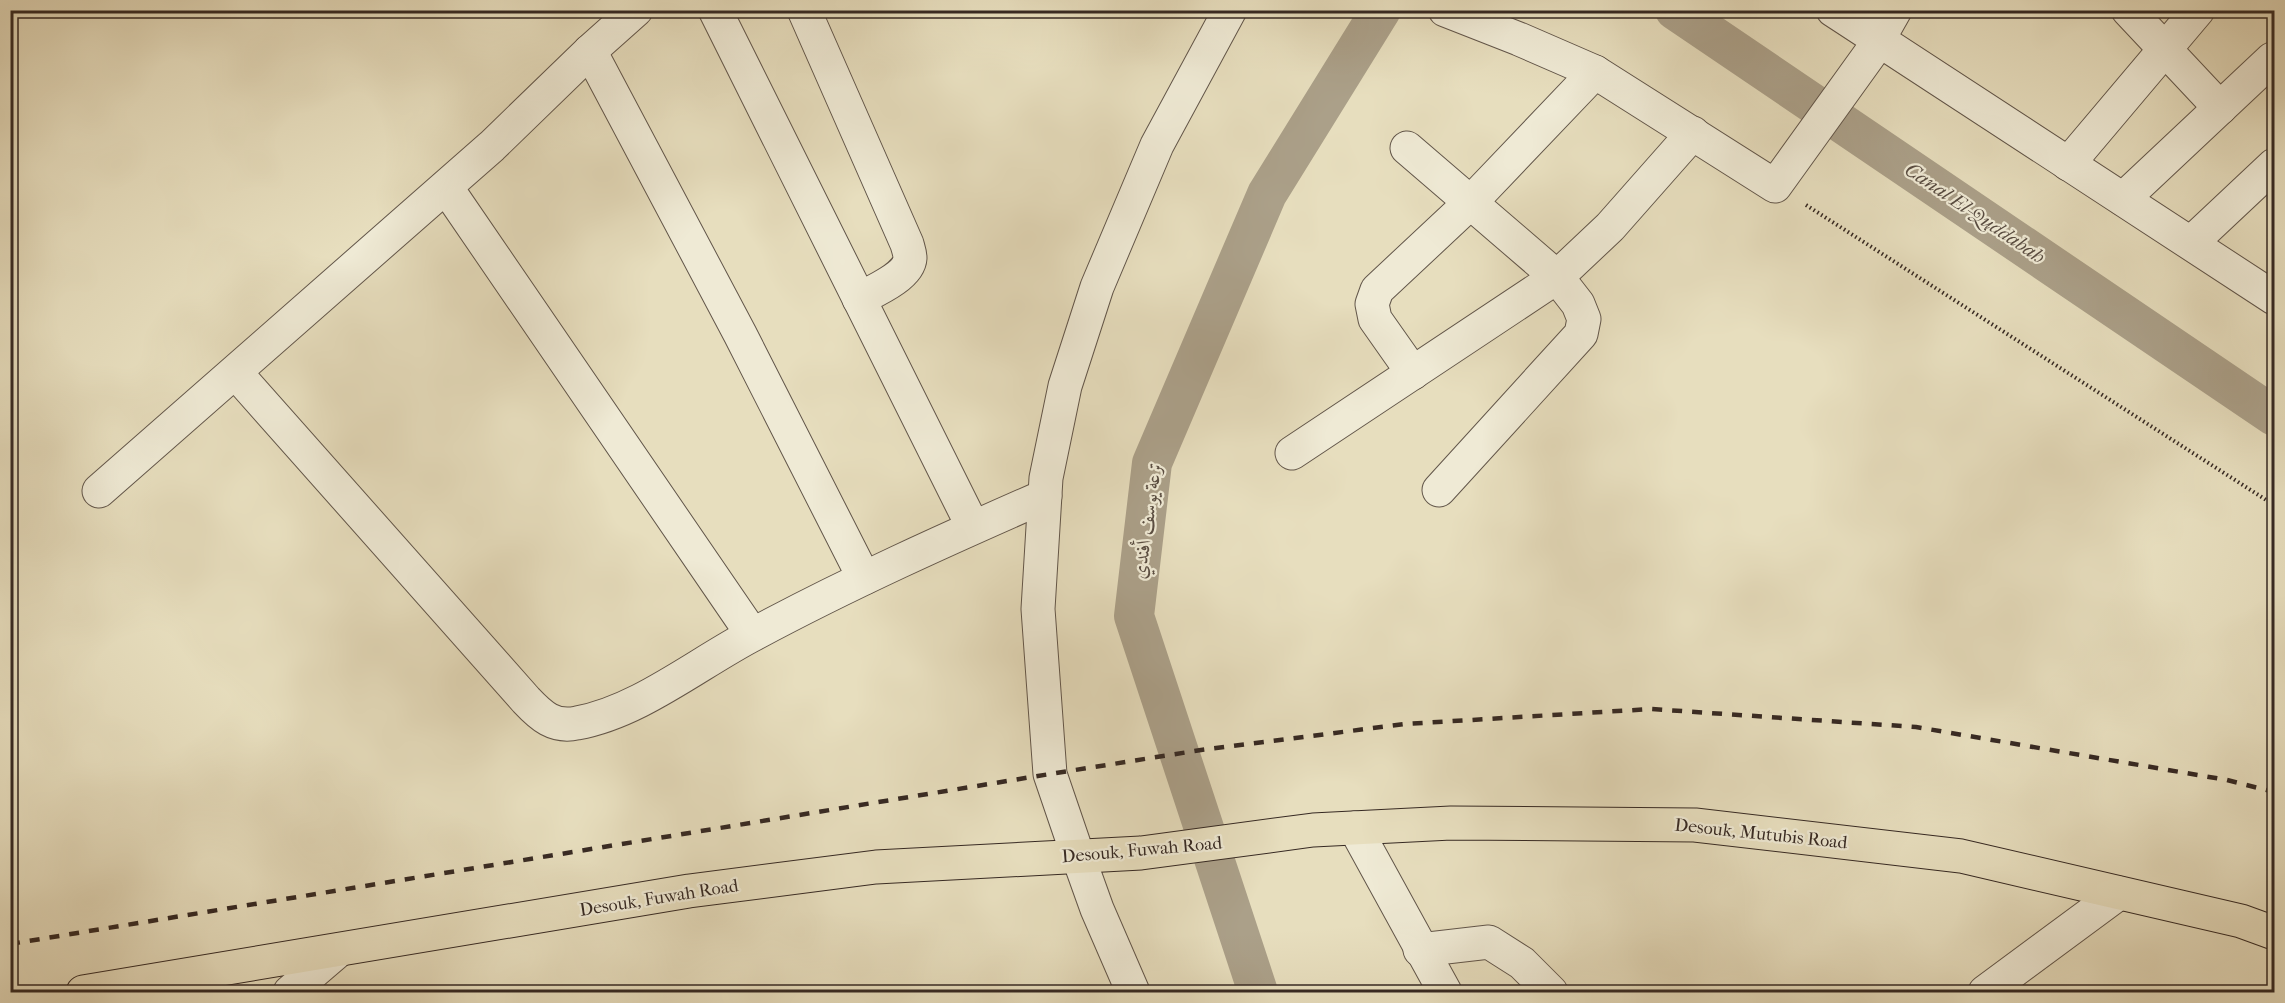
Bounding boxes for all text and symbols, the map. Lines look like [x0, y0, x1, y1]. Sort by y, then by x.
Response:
water label: Canal El-Quddabah [1900, 158, 2049, 269]
water label: ترعة يوسف أفندي [1124, 459, 1171, 581]
street label: Desouk, Mutubis Road [1674, 814, 1849, 854]
street label: Desouk, Fuwah Road [1061, 833, 1223, 867]
street label: Desouk, Fuwah Road [578, 875, 740, 921]

